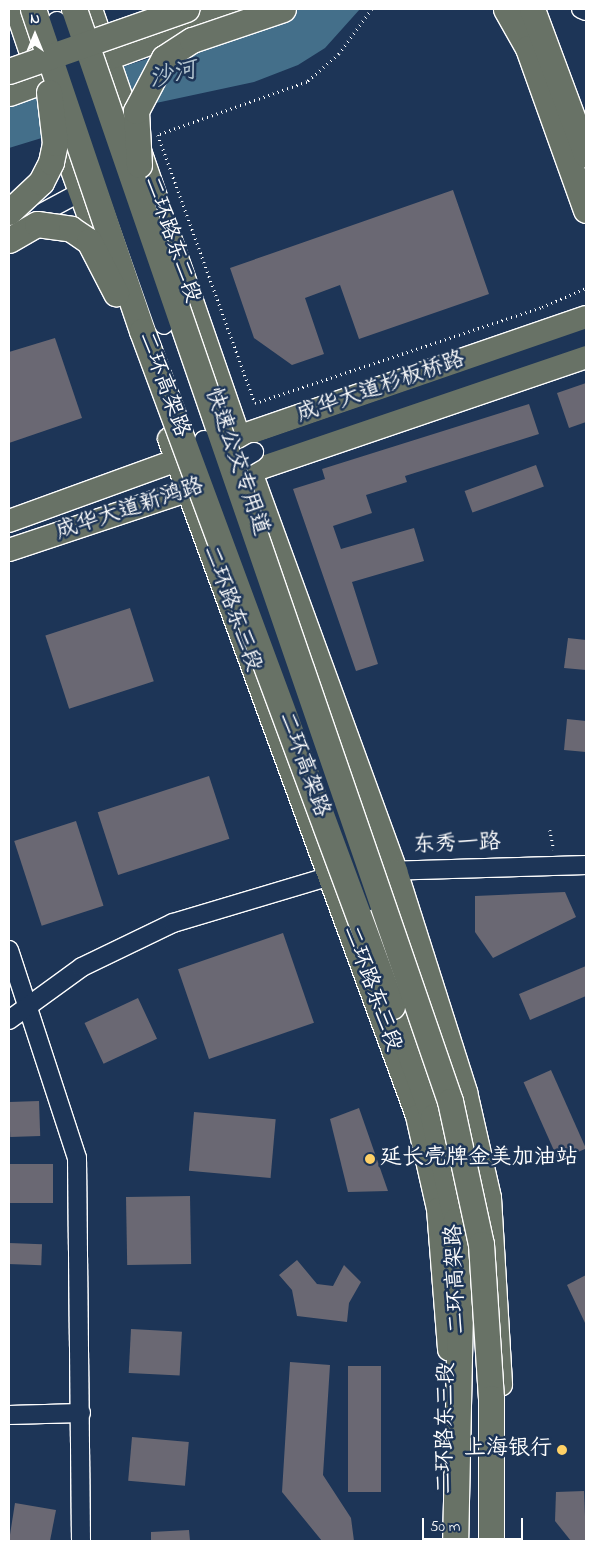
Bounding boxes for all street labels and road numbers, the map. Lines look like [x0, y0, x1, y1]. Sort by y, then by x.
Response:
street label: 二环路东二段 [137, 173, 205, 307]
street label: 二环高架路 [132, 329, 194, 441]
street label: 成华大道杉板桥路 [293, 347, 469, 429]
street label: 快速公交专用道 [198, 385, 274, 539]
street label: 成华大道新鸿路 [53, 474, 207, 546]
street label: 二环路东三段 [196, 542, 266, 676]
street label: 二环高架路 [272, 709, 334, 821]
street label: 东秀一路 [413, 830, 501, 860]
street label: 二环路东三段 [336, 922, 406, 1056]
street label: 二环高架路 [442, 1224, 472, 1334]
street label: 二环路东三段 [433, 1362, 461, 1494]

